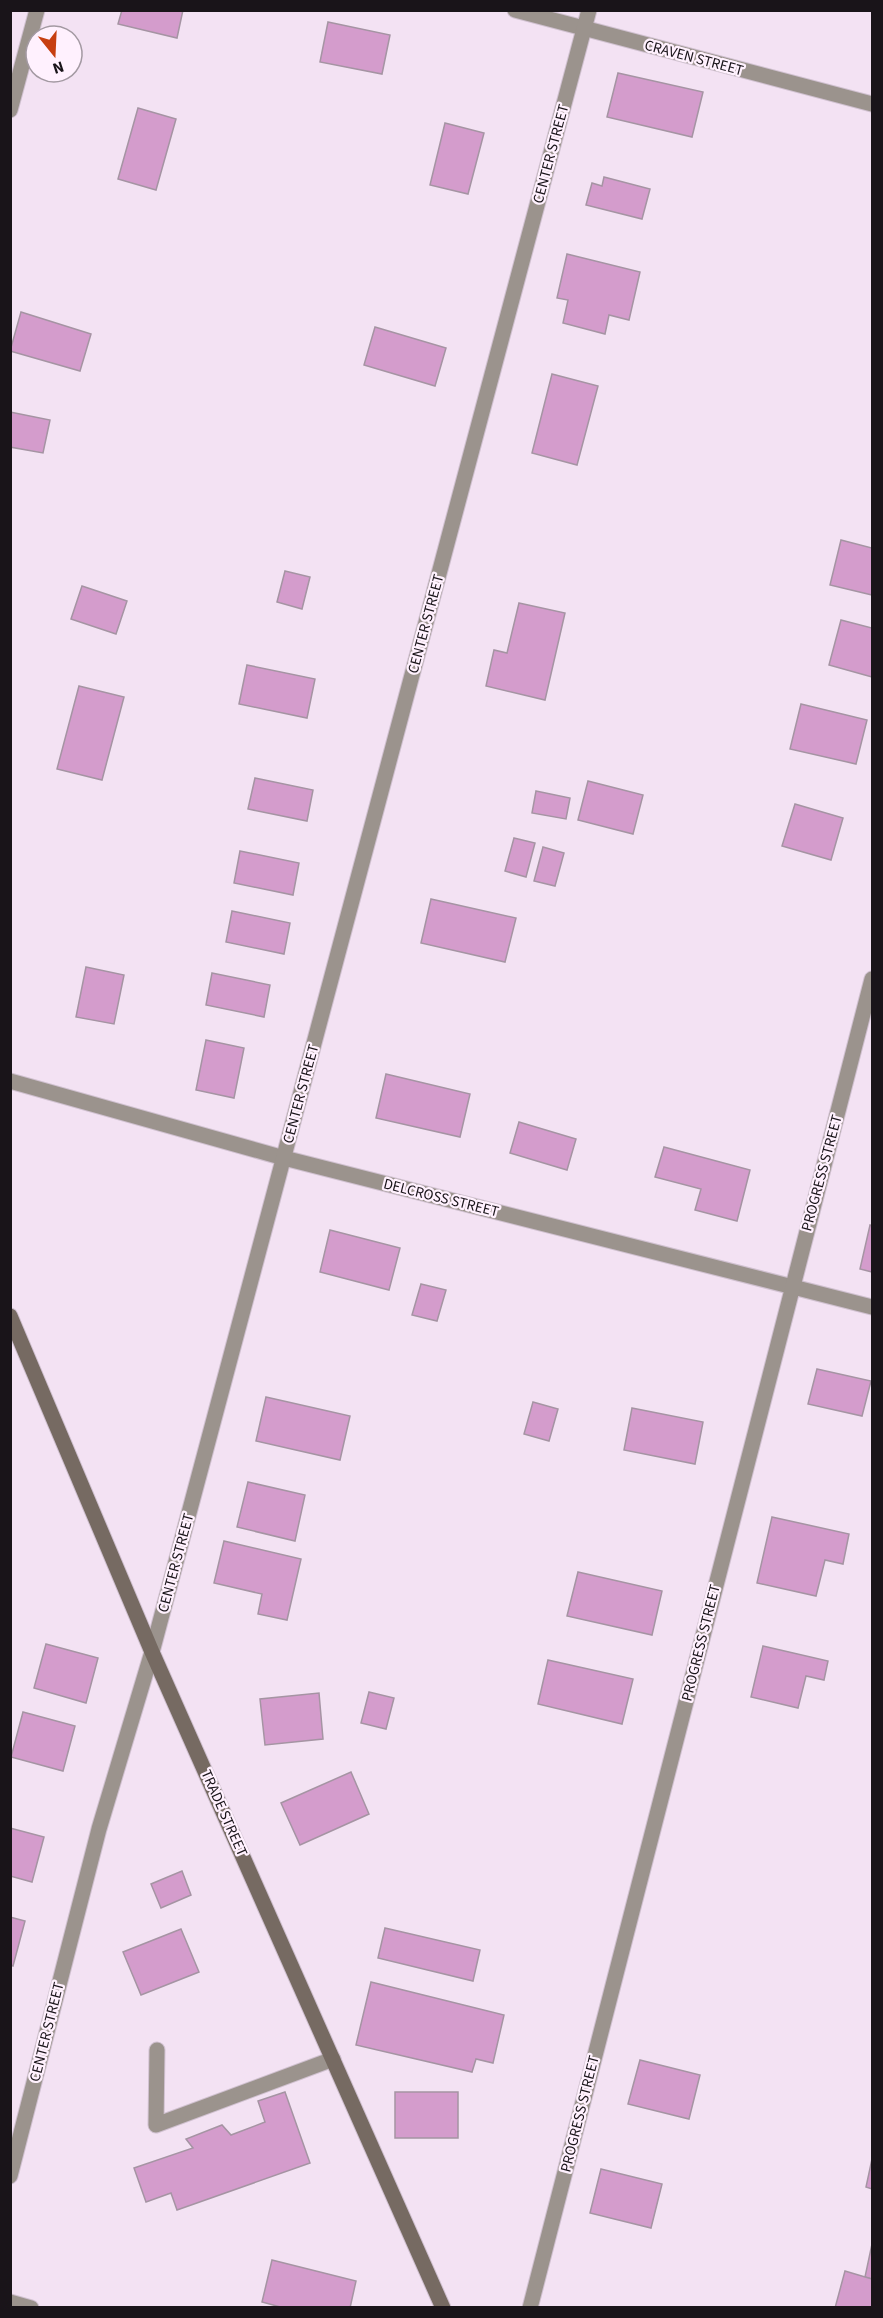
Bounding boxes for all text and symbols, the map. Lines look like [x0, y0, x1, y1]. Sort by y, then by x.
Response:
north arrow [24, 24, 84, 84]
street label: CRAVEN STREET [642, 35, 746, 81]
text: N [50, 55, 67, 79]
street label: CENTER STREET [528, 102, 574, 206]
street label: CENTER STREET [403, 572, 449, 676]
street label: CENTER STREET [278, 1042, 324, 1146]
street label: PROGRESS STREET [796, 1113, 848, 1233]
street label: DELCROSS STREET [381, 1174, 501, 1222]
street label: CENTER STREET [153, 1511, 199, 1615]
street label: PROGRESS STREET [676, 1582, 726, 1704]
street label: TRADE STREET [196, 1766, 252, 1860]
street label: CENTER STREET [24, 1980, 70, 2084]
street label: PROGRESS STREET [555, 2053, 605, 2175]

